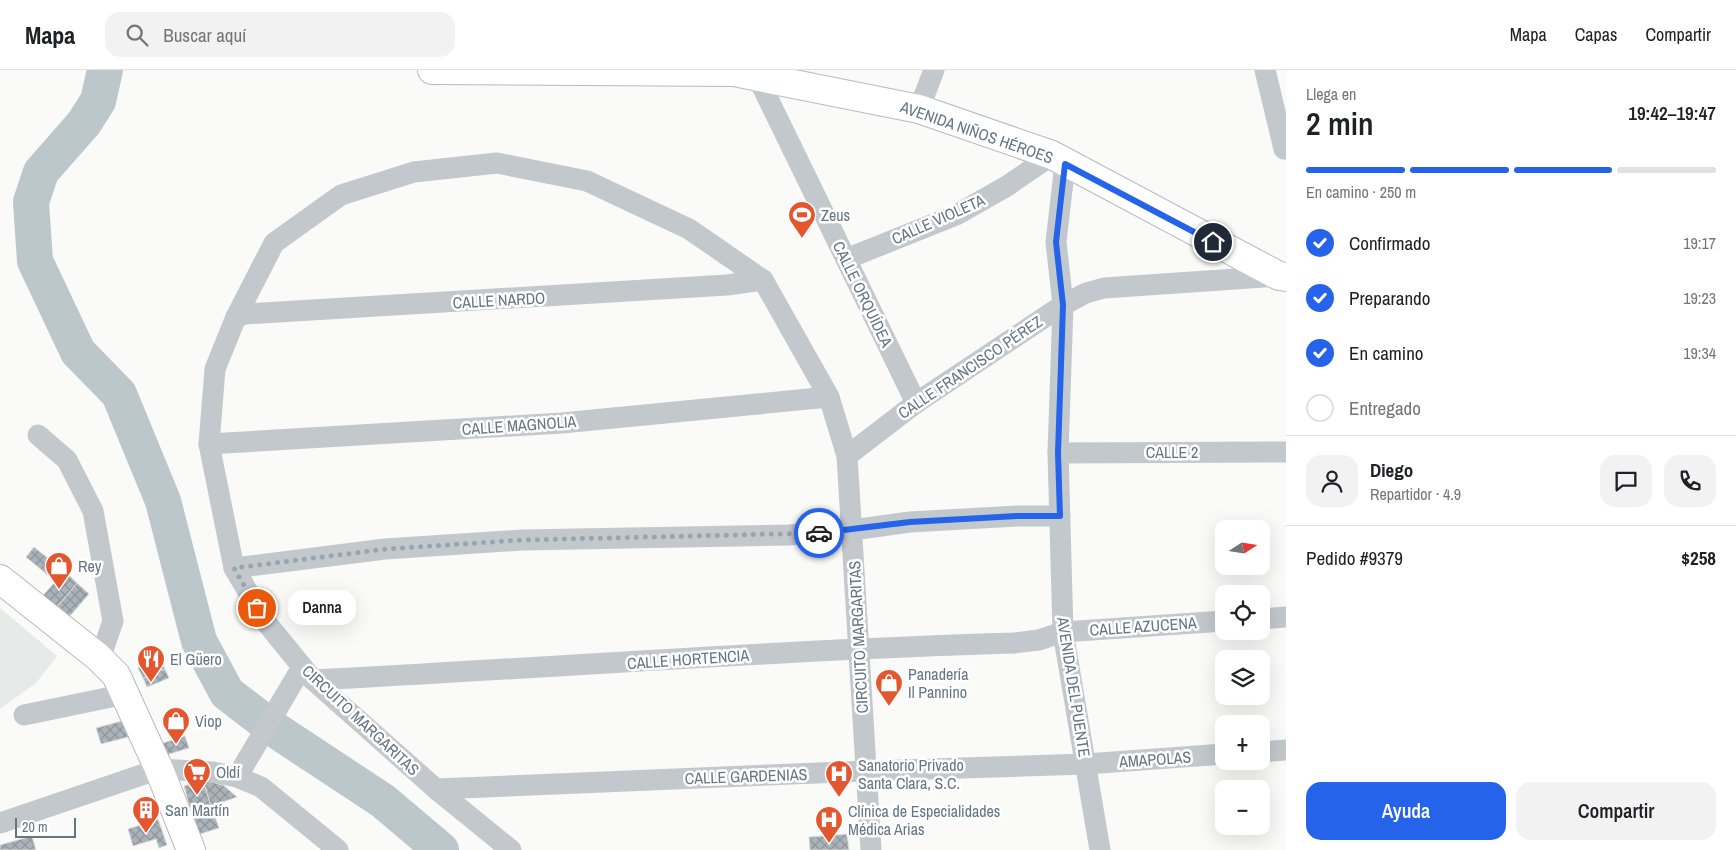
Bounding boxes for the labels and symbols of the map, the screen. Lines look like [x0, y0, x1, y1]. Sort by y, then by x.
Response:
street label: AVENIDA NIÑOS HÉROES [897, 95, 1057, 169]
street label: CALLE VIOLETA [888, 189, 988, 249]
sports icon: Zeus [787, 200, 817, 239]
place label: Zeus [821, 204, 850, 226]
pin [1192, 221, 1234, 263]
street label: CALLE ORQUÍDEA [828, 237, 898, 351]
street label: CALLE NARDO [452, 287, 546, 313]
street label: CALLE FRANCISCO PÉREZ [893, 310, 1047, 424]
street label: CALLE MAGNOLIA [461, 410, 577, 440]
street label: CALLE 2 [1146, 441, 1198, 463]
courier [794, 508, 844, 558]
north arrow [1215, 520, 1270, 575]
shop icon: Rey [44, 551, 74, 590]
place label: Rey [78, 555, 102, 577]
street label: CIRCUITO MARGARITAS [843, 560, 873, 714]
pin [236, 587, 278, 629]
callout: Danna [287, 590, 354, 626]
street label: CALLE AZUCENA [1089, 611, 1197, 641]
street label: AVENIDA DEL PUENTE [1052, 614, 1096, 759]
restaurant icon: El Güero [136, 644, 166, 683]
street label: CALLE HORTENCIA [626, 644, 750, 674]
place label: El Güero [170, 648, 222, 670]
street label: CIRCUITO MARGARITAS [298, 660, 424, 780]
place label: Panadería Il Pannino [908, 663, 969, 703]
shop icon: Panadería Il Pannino [874, 668, 904, 707]
shop icon: Viop [161, 706, 191, 745]
place label: Viop [195, 710, 222, 732]
street label: AMAPOLAS [1117, 745, 1192, 773]
place label: Sanatorio Privado Santa Clara, S.C. [858, 754, 964, 794]
supermarket icon: Oldí [182, 757, 212, 796]
hospital icon: Sanatorio Privado Santa Clara, S.C. [824, 759, 854, 798]
place label: Oldí [216, 761, 240, 783]
street label: CALLE GARDENIAS [684, 763, 808, 789]
building icon: San Martín [131, 795, 161, 834]
place label: San Martín [165, 799, 229, 821]
place label: Clínica de Especialidades Médica Arias [848, 800, 1000, 840]
hospital icon: Clínica de Especialidades Médica Arias [814, 805, 844, 844]
scale bar [15, 815, 76, 838]

